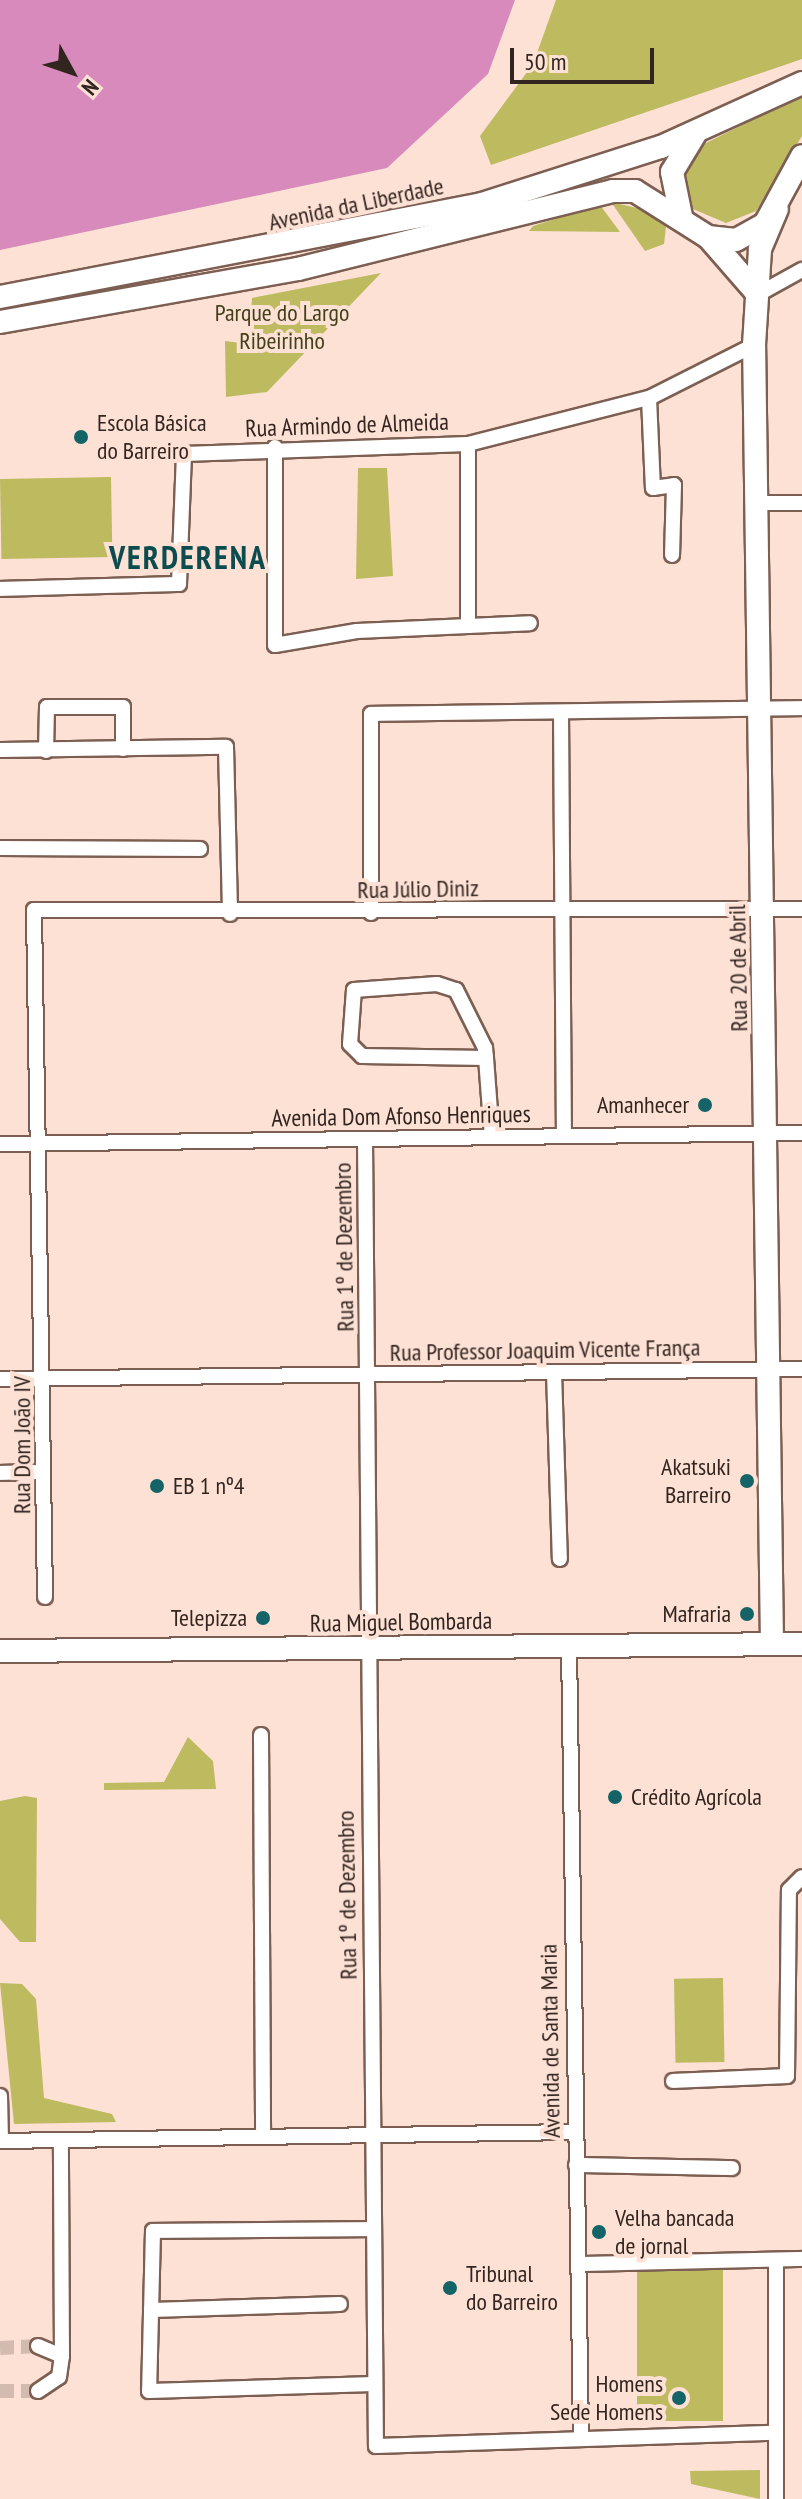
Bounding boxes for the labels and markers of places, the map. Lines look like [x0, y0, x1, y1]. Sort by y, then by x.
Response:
place label: Escola Básica do Barreiro [97, 409, 207, 465]
marker: Escola Básica do Barreiro [72, 428, 90, 446]
place label: Amanhecer [597, 1091, 689, 1119]
marker: Amanhecer [696, 1096, 714, 1114]
place label: Akatsuki Barreiro [661, 1453, 731, 1509]
place label: EB 1 nº4 [173, 1472, 245, 1500]
marker: Akatsuki Barreiro [738, 1472, 756, 1490]
marker: EB 1 nº4 [148, 1477, 166, 1495]
place label: Mafraria [662, 1600, 731, 1628]
place label: Telepizza [171, 1604, 247, 1632]
marker: Mafraria [738, 1605, 756, 1623]
marker: Telepizza [254, 1609, 272, 1627]
place label: Crédito Agrícola [631, 1783, 763, 1811]
marker: Crédito Agrícola [606, 1788, 624, 1806]
place label: Velha bancada de jornal [615, 2204, 734, 2260]
marker: Velha bancada de jornal [590, 2223, 608, 2241]
place label: Tribunal do Barreiro [466, 2260, 558, 2316]
marker: Tribunal do Barreiro [441, 2279, 459, 2297]
place label: Homens Sede Homens [550, 2370, 663, 2426]
marker: Homens Sede Homens [670, 2389, 688, 2407]

